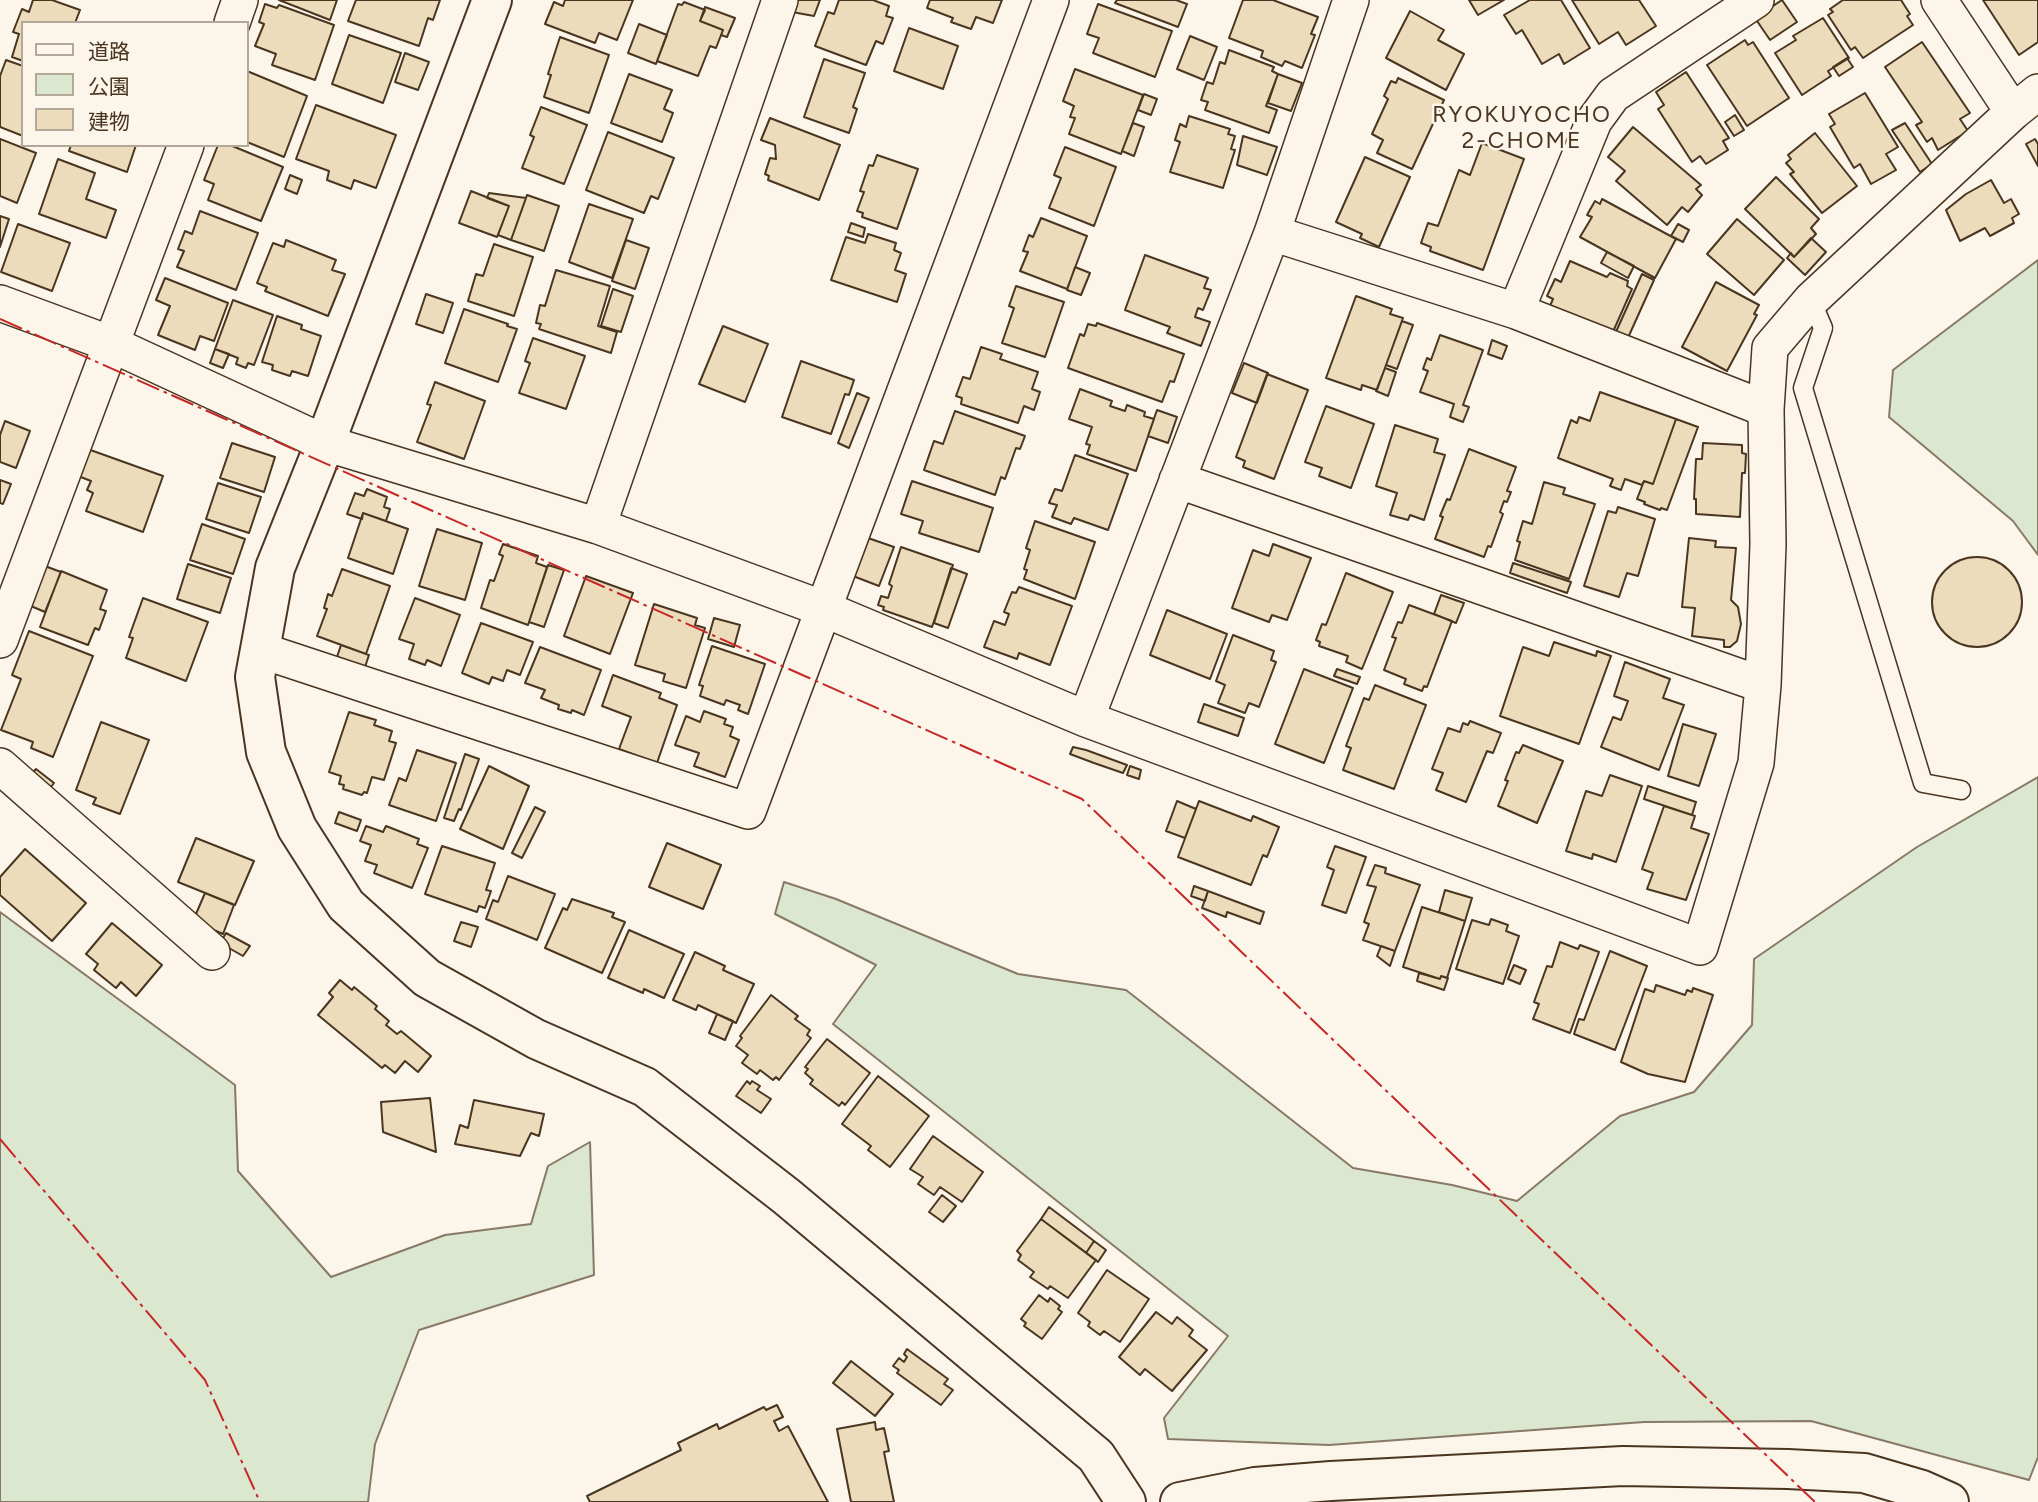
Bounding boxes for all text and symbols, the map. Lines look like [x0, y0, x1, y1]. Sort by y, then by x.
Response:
legend [21, 21, 248, 147]
text: 道路 [88, 39, 130, 64]
text: 公園 [88, 74, 130, 99]
district label: RYOKUYOCHO 2-CHOME [1433, 101, 1611, 155]
text: 建物 [88, 109, 130, 134]

